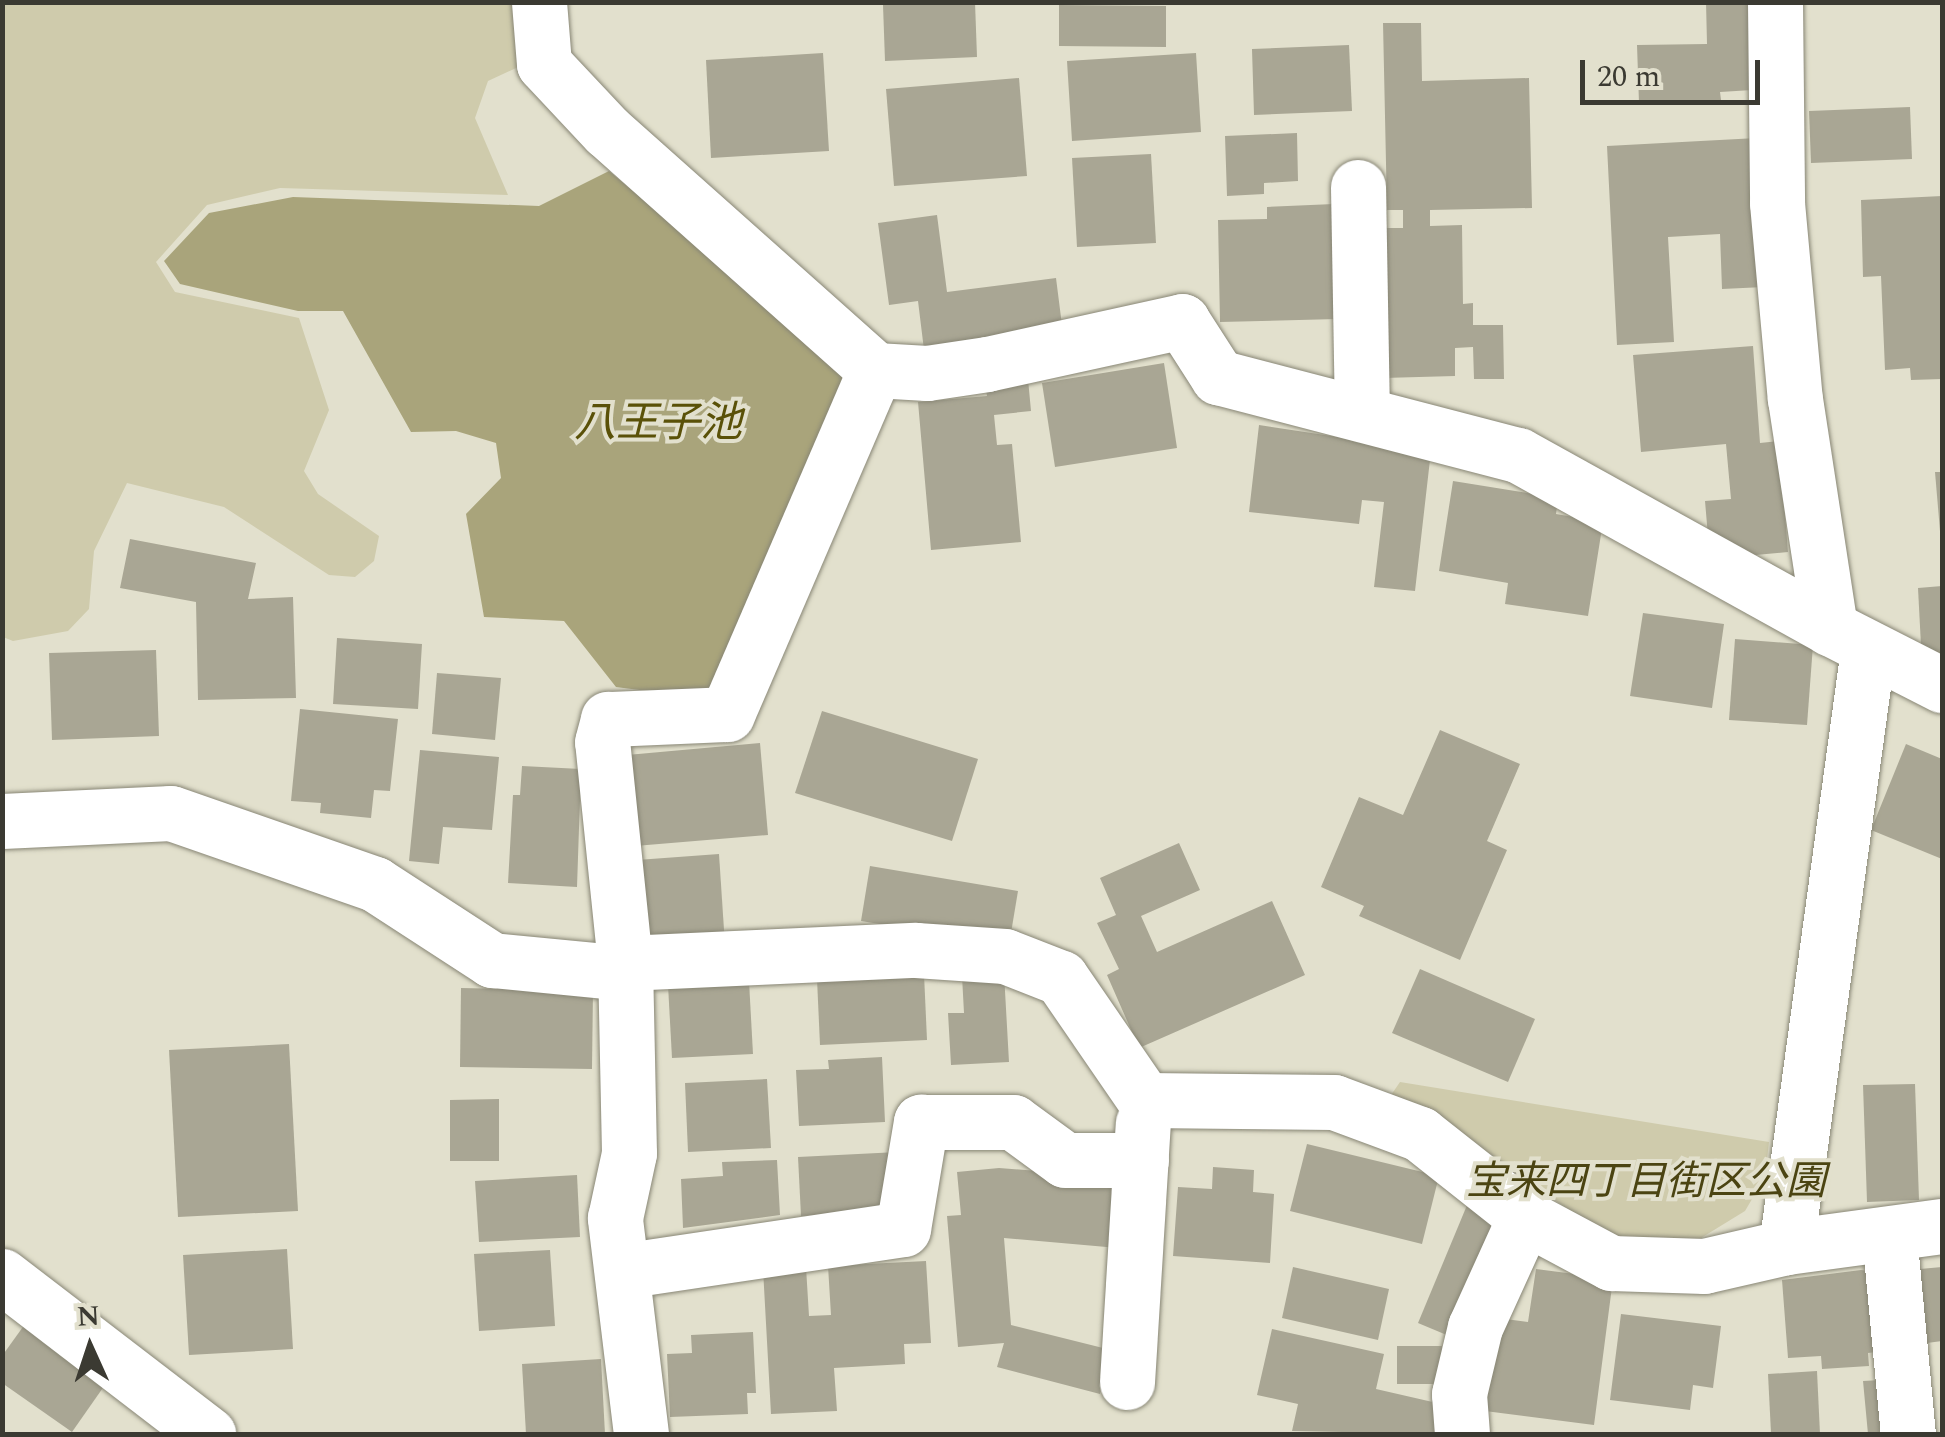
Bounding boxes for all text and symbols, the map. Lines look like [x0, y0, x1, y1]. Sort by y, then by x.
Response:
scale bar [1585, 40, 1765, 102]
text: 20 m [1597, 54, 1660, 100]
water label: 八王子池 [574, 399, 742, 449]
park label: 宝来四丁目街区公園 [1466, 1159, 1826, 1207]
text: N [76, 1294, 101, 1339]
north arrow [40, 1297, 140, 1397]

